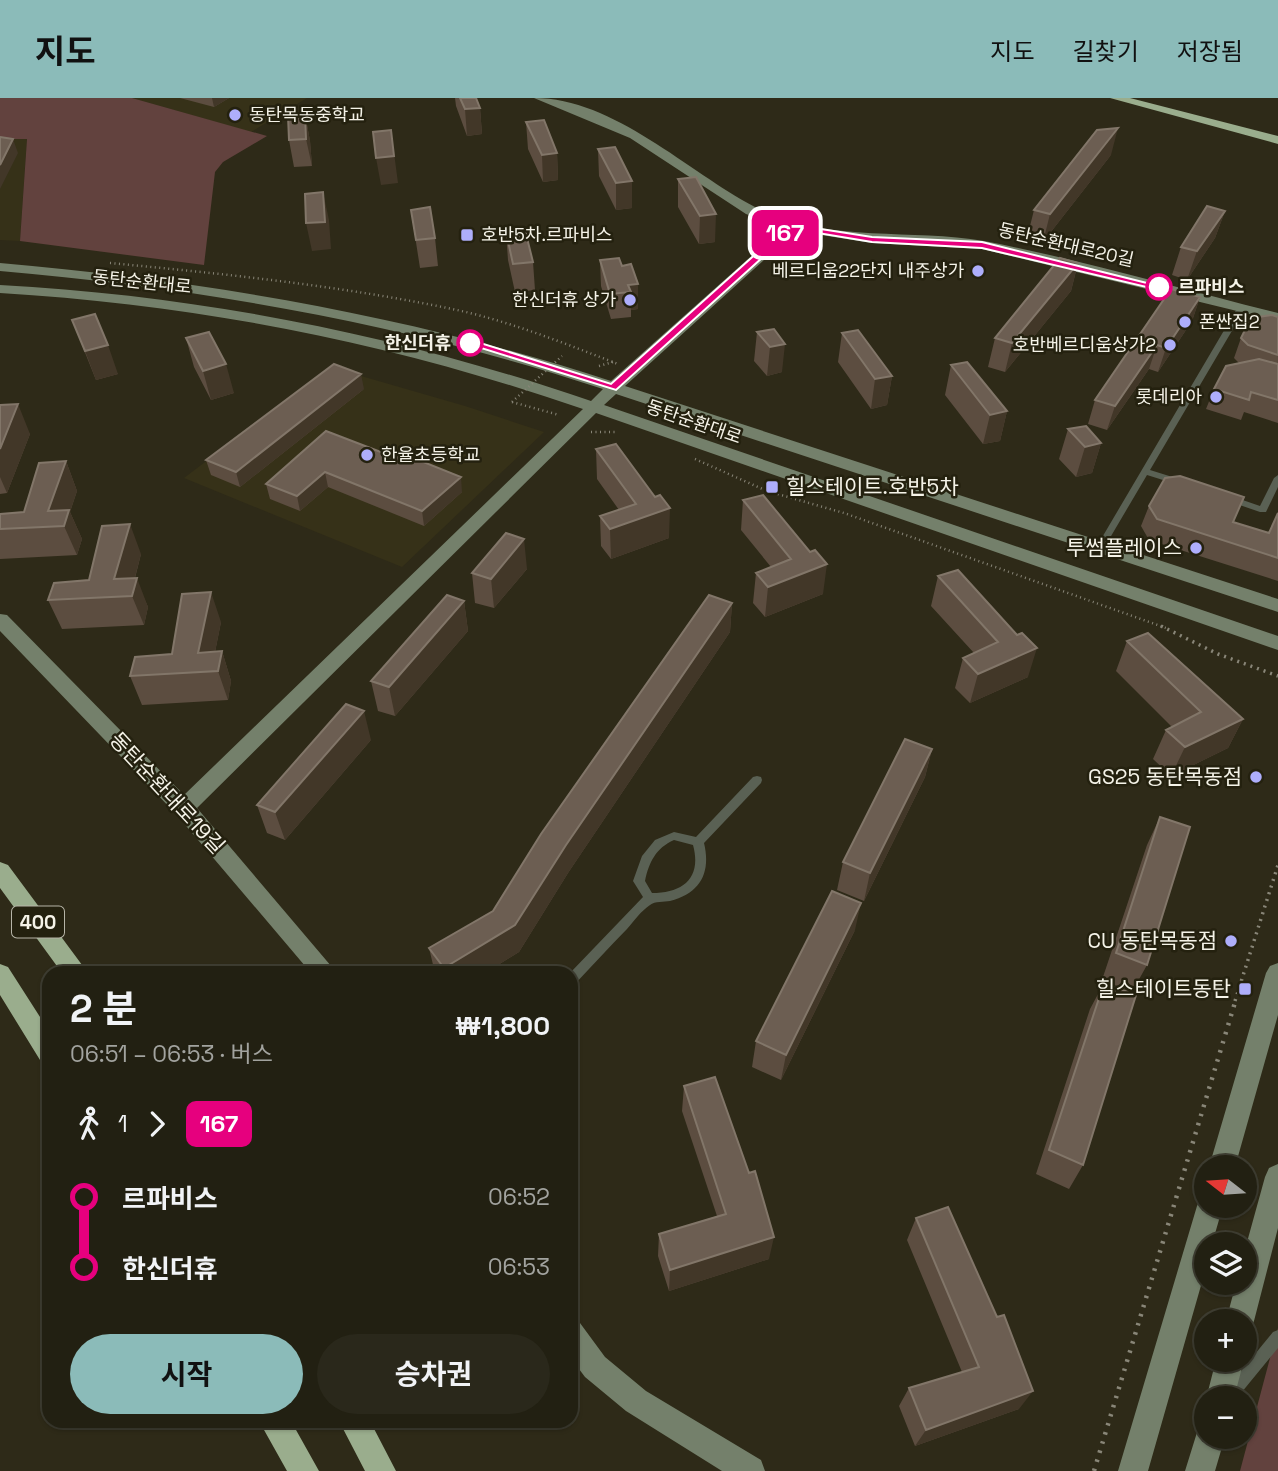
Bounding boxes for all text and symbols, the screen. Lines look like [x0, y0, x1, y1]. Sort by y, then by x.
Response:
text: 지도 [35, 31, 96, 73]
text: 지도 [990, 36, 1035, 67]
text: 길찾기 [1073, 36, 1139, 67]
text: 저장됨 [1177, 36, 1243, 67]
place label: 동탄목동중학교 [249, 103, 365, 126]
marker: 동탄목동중학교 [227, 107, 243, 123]
line badge: 167 [745, 210, 825, 256]
text: 167 [766, 217, 804, 248]
street label: 동탄순환대로20길 [996, 218, 1136, 271]
place label: 호반5차.르파비스 [481, 223, 612, 246]
marker: 호반5차.르파비스 [459, 227, 475, 243]
place label: 베르디움22단지 내주상가 [772, 259, 964, 282]
marker: 베르디움22단지 내주상가 [970, 263, 986, 279]
street label: 동탄순환대로 [91, 265, 193, 298]
marker: 르파비스 [1146, 274, 1172, 300]
place label: 르파비스 [1178, 275, 1244, 298]
place label: 한신더휴 상가 [512, 288, 616, 311]
marker: 한신더휴 상가 [622, 292, 638, 308]
place label: 폰싼집2 [1199, 310, 1260, 333]
marker: 폰싼집2 [1177, 314, 1193, 330]
marker: 한신더휴 [457, 330, 483, 356]
place label: 한신더휴 [385, 331, 451, 354]
place label: 호반베르디움상가2 [1013, 333, 1156, 356]
marker: 호반베르디움상가2 [1162, 337, 1178, 353]
place label: 롯데리아 [1136, 385, 1202, 408]
marker: 롯데리아 [1208, 389, 1224, 405]
street label: 동탄순환대로 [643, 394, 745, 449]
place label: 한율초등학교 [381, 443, 480, 466]
marker: 한율초등학교 [359, 447, 375, 463]
place label: 힐스테이트.호반5차 [786, 473, 958, 500]
marker: 힐스테이트.호반5차 [764, 479, 780, 495]
place label: 투썸플레이스 [1066, 534, 1182, 561]
marker: 투썸플레이스 [1188, 540, 1204, 556]
street label: 동탄순환대로19길 [104, 726, 231, 859]
place label: GS25 동탄목동점 [1088, 763, 1242, 790]
marker: GS25 동탄목동점 [1248, 769, 1264, 785]
road number: 400 [12, 906, 64, 937]
place label: CU 동탄목동점 [1088, 927, 1217, 954]
marker: CU 동탄목동점 [1223, 933, 1239, 949]
place label: 힐스테이트동탄 [1096, 975, 1231, 1002]
marker: 힐스테이트동탄 [1237, 981, 1253, 997]
text: 2 분 [70, 985, 137, 1033]
text: ₩1,800 [455, 1009, 550, 1043]
text: 06:51 – 06:53 · 버스 [70, 1039, 273, 1069]
icon: walk [70, 1105, 108, 1143]
icon: forward [138, 1105, 176, 1143]
text: 167 [200, 1108, 238, 1139]
text: 1 [118, 1109, 128, 1139]
north arrow [1194, 1155, 1256, 1218]
map controls [1194, 1155, 1257, 1449]
text: 르파비스 [122, 1182, 218, 1216]
text: 06:52 [488, 1182, 550, 1212]
button: layers [1194, 1232, 1257, 1295]
text: 한신더휴 [122, 1252, 218, 1286]
text: 06:53 [488, 1252, 550, 1282]
button: + [1194, 1309, 1257, 1372]
button: 시작 [70, 1334, 303, 1414]
button: 승차권 [317, 1334, 550, 1414]
button: − [1194, 1386, 1257, 1449]

